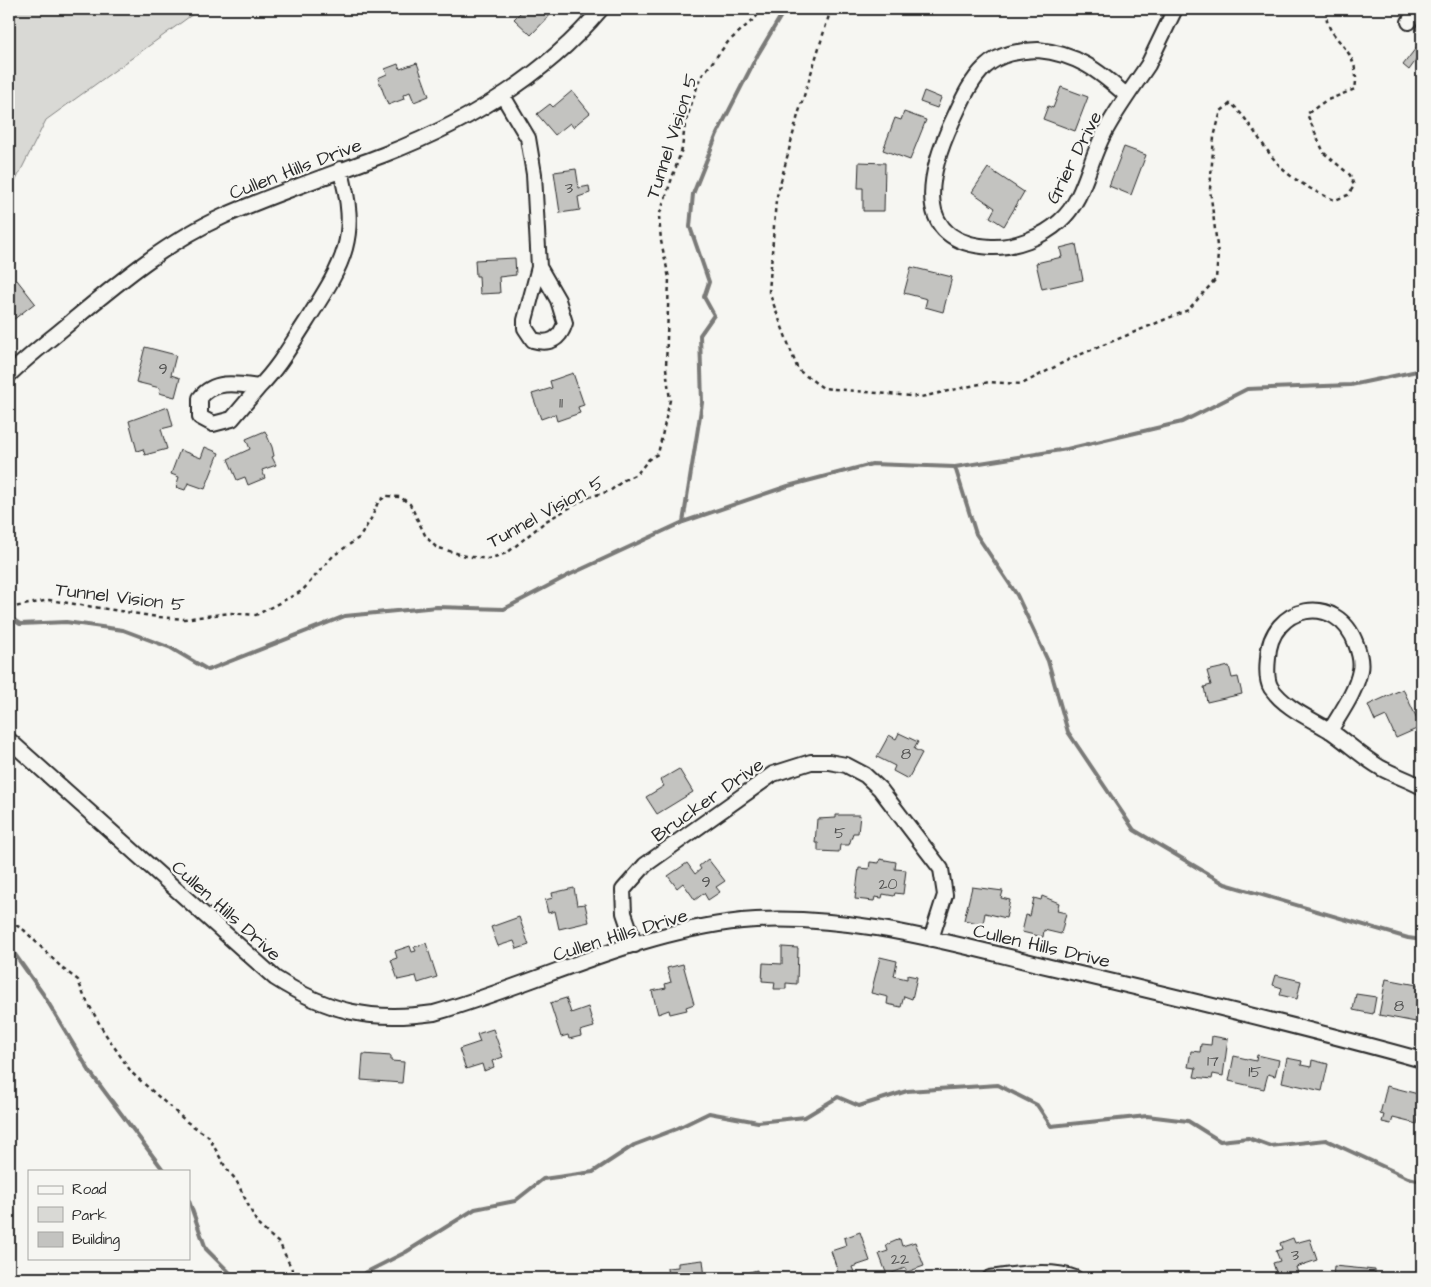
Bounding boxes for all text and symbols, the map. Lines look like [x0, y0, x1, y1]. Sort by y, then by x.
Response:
street label: Tunnel Vision 5 [640, 70, 705, 202]
street label: Grier Drive [1039, 107, 1109, 209]
street label: Cullen Hills Drive [225, 132, 366, 207]
house number: 3 [565, 177, 573, 199]
house number: 9 [158, 358, 168, 380]
house number: 11 [559, 392, 563, 414]
street label: Tunnel Vision 5 [482, 469, 610, 556]
street label: Tunnel Vision 5 [54, 576, 186, 619]
house number: 8 [901, 743, 911, 765]
street label: Brucker Drive [646, 751, 769, 849]
house number: 5 [834, 822, 846, 844]
street label: Cullen Hills Drive [165, 854, 287, 968]
house number: 9 [701, 871, 711, 893]
house number: 20 [878, 873, 898, 895]
street label: Cullen Hills Drive [550, 902, 691, 969]
street label: Cullen Hills Drive [971, 918, 1113, 975]
house number: 8 [1394, 995, 1404, 1017]
house number: 17 [1207, 1050, 1219, 1072]
house number: 15 [1248, 1061, 1262, 1083]
legend [28, 1170, 190, 1260]
text: Road [72, 1179, 107, 1200]
text: Park [72, 1205, 107, 1226]
text: Building [72, 1229, 120, 1251]
house number: 3 [1291, 1244, 1299, 1266]
house number: 22 [891, 1248, 909, 1270]

